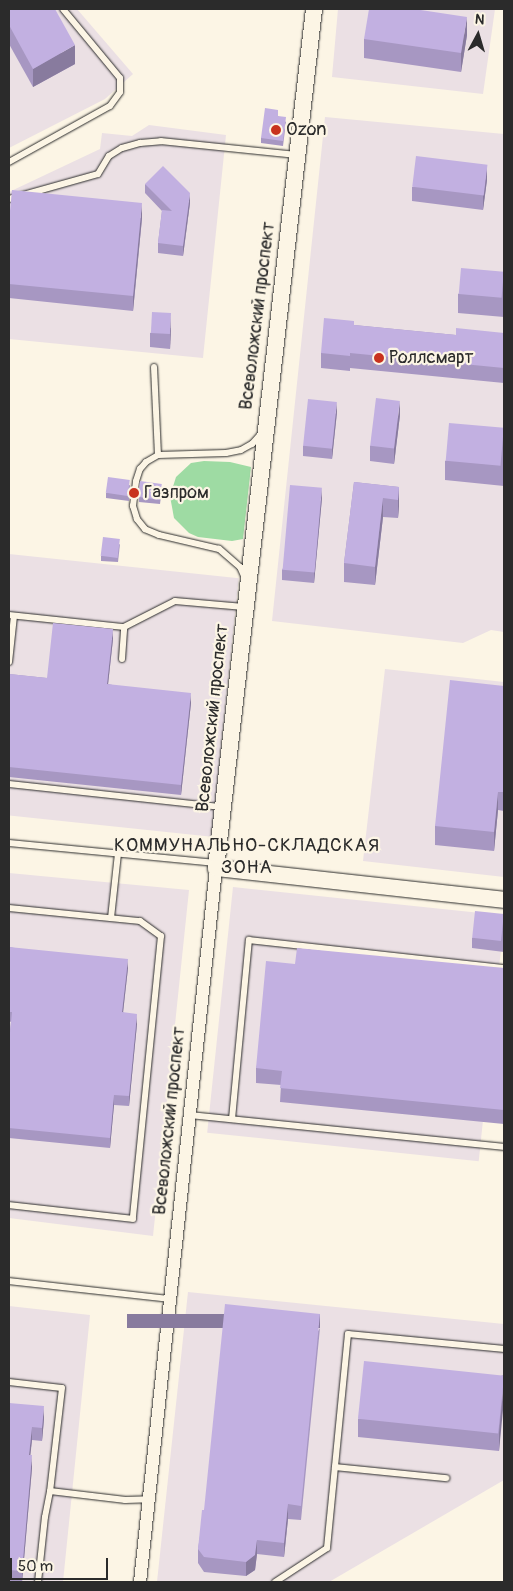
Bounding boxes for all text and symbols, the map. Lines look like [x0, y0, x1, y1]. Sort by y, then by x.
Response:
north arrow [453, 10, 503, 60]
text: N [474, 11, 485, 29]
place label: Ozon [286, 119, 326, 141]
marker: Ozon [270, 124, 282, 136]
street label: Всеволожский проспект [236, 221, 280, 411]
place label: Роллсмарт [389, 347, 473, 369]
marker: Роллсмарт [373, 352, 385, 364]
place label: Газпром [144, 482, 209, 504]
marker: Газпром [128, 487, 140, 499]
street label: Всеволожский проспект [192, 623, 234, 813]
district label: КОММУНАЛЬНО-СКЛАДСКАЯ ЗОНА [111, 835, 383, 879]
street label: Всеволожский проспект [149, 1026, 191, 1216]
scale bar [12, 1548, 110, 1580]
text: 50 m [18, 1557, 53, 1576]

